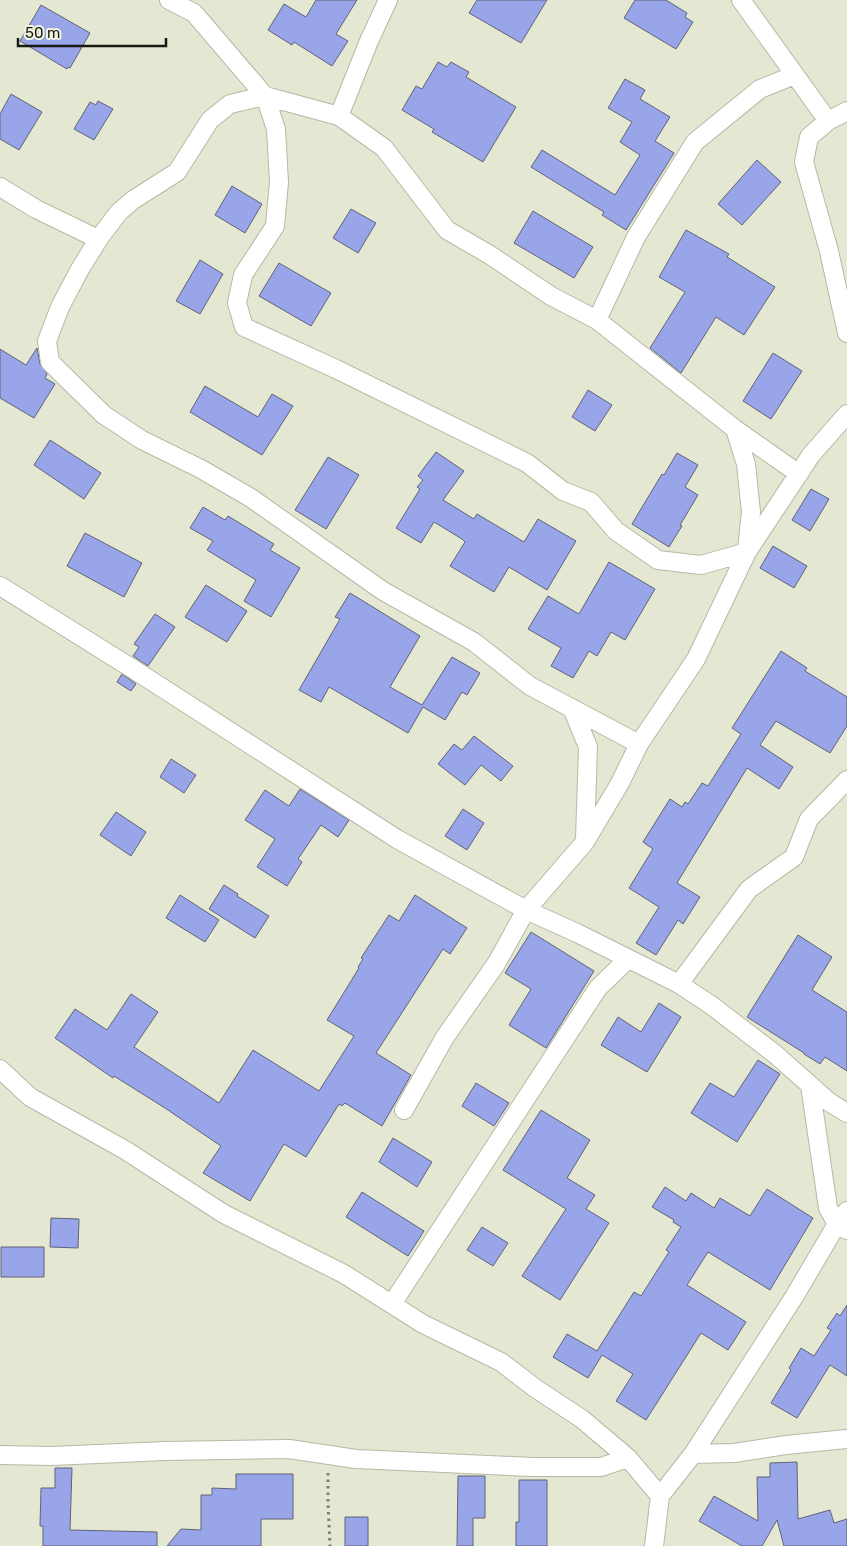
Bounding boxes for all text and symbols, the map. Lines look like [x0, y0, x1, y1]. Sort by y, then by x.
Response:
scale bar [18, 15, 165, 47]
text: 50 m [25, 24, 60, 42]

